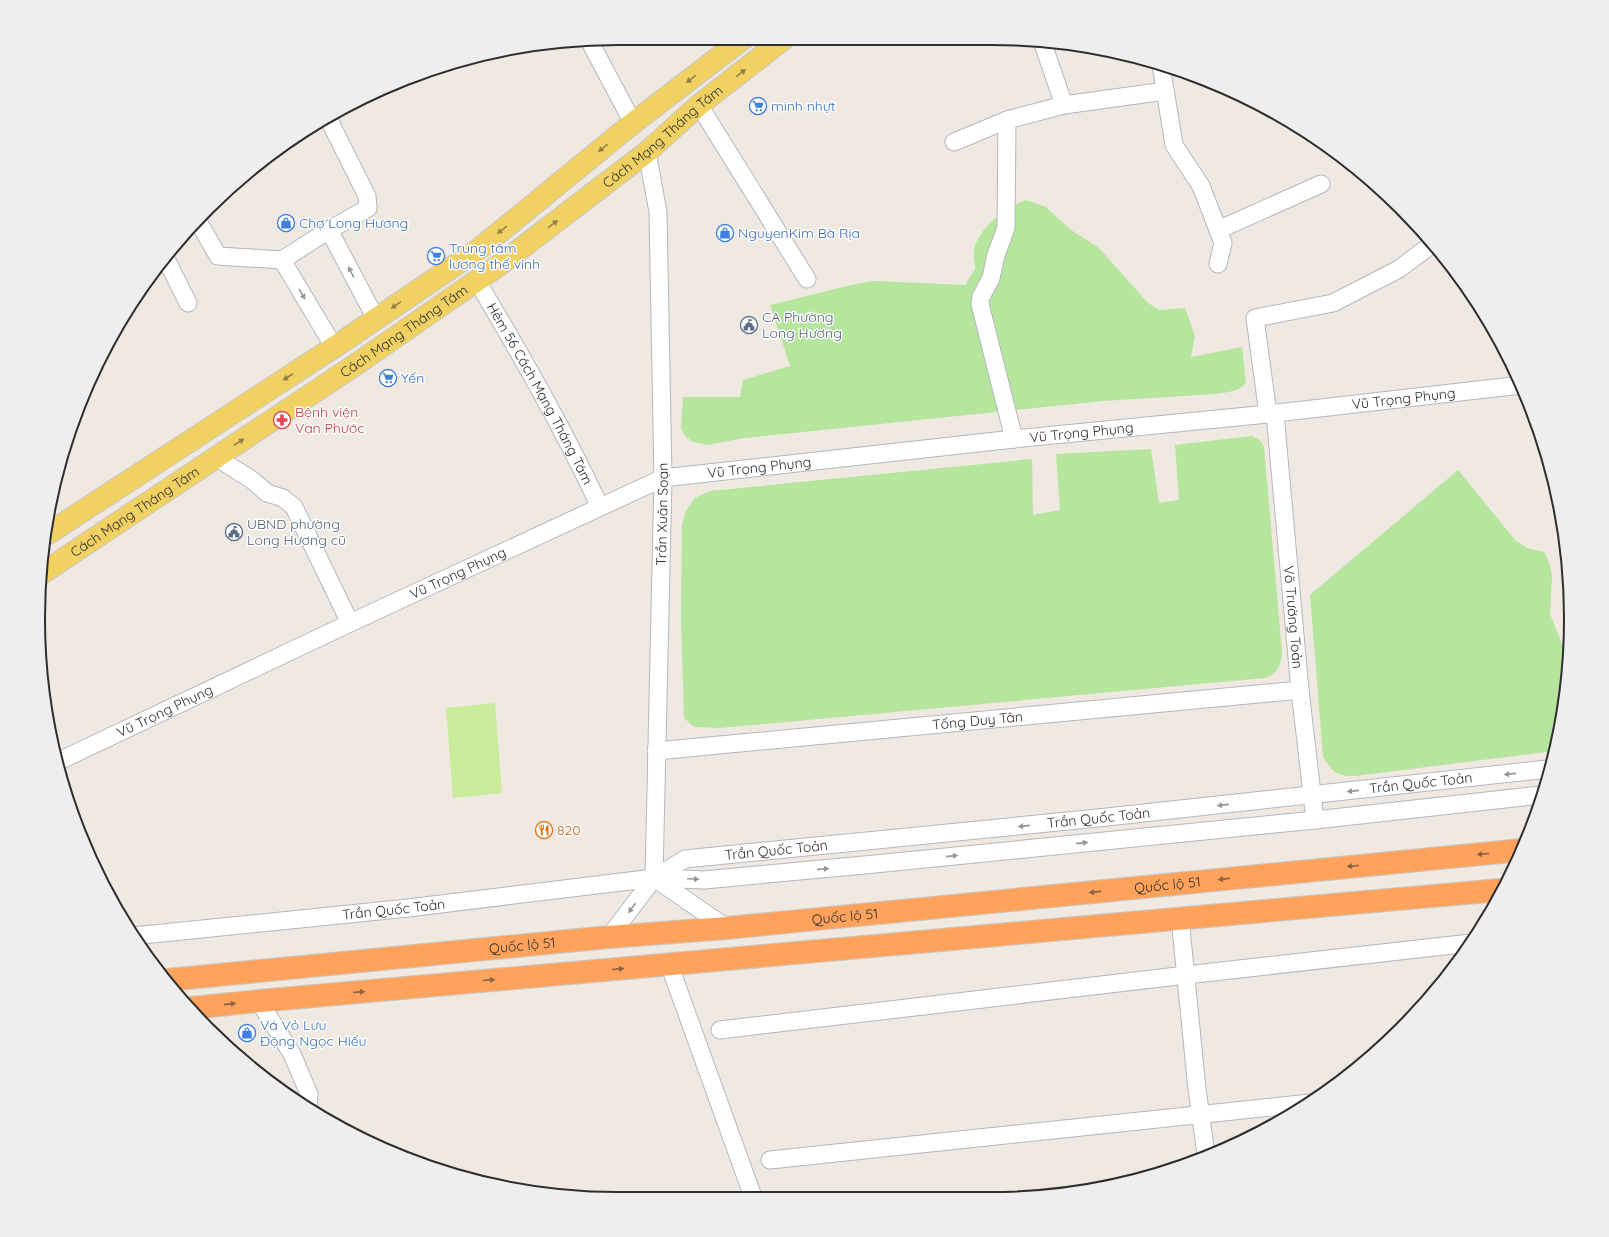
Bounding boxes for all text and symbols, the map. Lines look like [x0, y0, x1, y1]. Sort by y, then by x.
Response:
one-way arrow [735, 69, 746, 77]
one-way arrow [685, 75, 696, 83]
street label: Cách Mạng Tháng Tám [599, 81, 726, 192]
supermarket icon: minh nhựt [748, 96, 768, 116]
place label: minh nhựt [771, 97, 836, 115]
one-way arrow [597, 143, 608, 152]
shop icon: Chợ Long Hương [276, 213, 296, 233]
place label: Chợ Long Hương [299, 214, 408, 232]
one-way arrow [548, 220, 558, 228]
shop icon: NguyenKim Bà Rịa [715, 223, 735, 243]
place label: NguyenKim Bà Rịa [738, 224, 860, 242]
one-way arrow [497, 225, 508, 234]
place label: Trung tâm lương thế vinh [449, 239, 540, 273]
supermarket icon: Trung tâm lương thế vinh [426, 246, 446, 266]
one-way arrow [348, 266, 354, 278]
street label: Cách Mạng Tháng Tám [336, 281, 471, 381]
one-way arrow [299, 288, 306, 300]
street label: Hẻm 56 Cách Mạng Tháng Tám [483, 299, 597, 487]
one-way arrow [391, 301, 401, 309]
place label: CA Phường Long Hương [762, 308, 842, 342]
public building icon: CA Phường Long Hương [739, 315, 759, 335]
supermarket icon: Yến [378, 368, 398, 388]
place label: Yến [401, 369, 424, 387]
one-way arrow [283, 373, 293, 381]
street label: Vũ Trọng Phụng [1351, 384, 1457, 413]
place label: Bệnh viện Vạn Phước [295, 403, 365, 437]
pharmacy icon: Bệnh viện Vạn Phước [272, 410, 292, 430]
street label: Vũ Trọng Phụng [1029, 418, 1134, 446]
one-way arrow [233, 438, 245, 445]
street label: Vũ Trọng Phụng [707, 453, 812, 482]
street label: Cách Mạng Tháng Tám [67, 462, 203, 561]
street label: Trần Xuân Soạn [652, 463, 672, 566]
place label: UBND phường Long Hương cũ [247, 515, 346, 549]
public building icon: UBND phường Long Hương cũ [224, 522, 244, 542]
street label: Vũ Trọng Phụng [407, 543, 509, 603]
street label: Võ Trường Toản [1280, 565, 1307, 670]
street label: Vũ Trọng Phụng [114, 680, 216, 741]
street label: Tống Duy Tân [931, 707, 1024, 734]
street label: Trần Quốc Toản [1368, 768, 1473, 797]
one-way arrow [1504, 770, 1516, 777]
one-way arrow [1347, 788, 1359, 794]
one-way arrow [1217, 801, 1229, 808]
street label: Trần Quốc Toản [1046, 803, 1151, 832]
restaurant icon: 820 [534, 820, 554, 840]
place label: 820 [557, 821, 581, 839]
one-way arrow [1018, 822, 1031, 829]
street label: Trần Quốc Toản [724, 836, 829, 864]
one-way arrow [1076, 840, 1088, 847]
one-way arrow [1477, 851, 1489, 857]
one-way arrow [946, 853, 958, 859]
one-way arrow [1347, 863, 1360, 870]
one-way arrow [817, 865, 829, 872]
street label: Quốc lộ 51 [1133, 873, 1202, 897]
one-way arrow [687, 876, 700, 882]
one-way arrow [1218, 876, 1230, 882]
one-way arrow [1089, 888, 1101, 895]
street label: Trần Quốc Toản [341, 895, 446, 924]
one-way arrow [628, 902, 636, 913]
street label: Quốc lộ 51 [811, 904, 879, 929]
street label: Quốc lộ 51 [488, 933, 556, 958]
one-way arrow [612, 965, 624, 972]
one-way arrow [483, 977, 495, 984]
one-way arrow [353, 988, 365, 995]
one-way arrow [224, 1001, 236, 1007]
place label: Vá Vỏ Lưu Động Ngọc Hiếu [260, 1016, 367, 1050]
shop icon: Vá Vỏ Lưu Động Ngọc Hiếu [237, 1023, 257, 1043]

